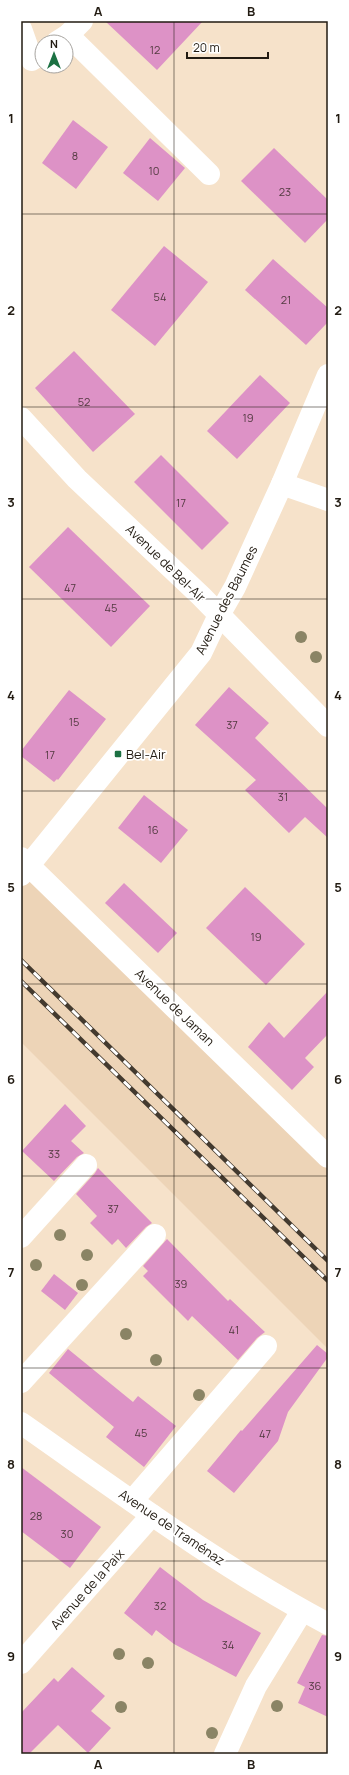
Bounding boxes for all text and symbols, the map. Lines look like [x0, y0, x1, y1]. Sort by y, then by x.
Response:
text: A [94, 2, 103, 20]
text: B [247, 2, 255, 20]
north arrow [34, 34, 74, 74]
scale bar [187, 34, 268, 60]
text: N [50, 36, 58, 51]
text: 20 m [193, 39, 220, 56]
house number: 12 [150, 42, 160, 57]
text: 1 [8, 109, 14, 127]
text: 1 [335, 109, 341, 127]
house number: 8 [72, 148, 78, 163]
house number: 10 [148, 163, 160, 178]
house number: 23 [279, 184, 291, 199]
house number: 54 [154, 289, 166, 304]
house number: 21 [281, 292, 291, 307]
text: 2 [7, 301, 15, 319]
text: 2 [334, 301, 342, 319]
house number: 52 [78, 394, 90, 409]
house number: 19 [242, 410, 254, 425]
text: 3 [7, 493, 15, 511]
text: 3 [334, 493, 342, 511]
house number: 17 [176, 495, 186, 510]
street label: Avenue de Bel-Air [122, 520, 210, 606]
street label: Avenue des Baumes [191, 542, 261, 658]
house number: 47 [64, 580, 76, 595]
house number: 45 [105, 600, 117, 615]
text: 4 [7, 686, 15, 704]
text: 4 [334, 686, 342, 704]
house number: 15 [69, 714, 79, 729]
house number: 37 [226, 717, 238, 732]
place label: Bel-Air [126, 745, 166, 763]
house number: 17 [45, 747, 55, 762]
marker: Bel-Air [113, 749, 123, 759]
house number: 31 [278, 789, 288, 804]
house number: 16 [147, 822, 159, 837]
text: 5 [7, 878, 15, 896]
text: 5 [334, 878, 342, 896]
house number: 19 [250, 929, 262, 944]
street label: Avenue de Jaman [131, 964, 219, 1050]
text: 6 [7, 1070, 15, 1088]
text: 6 [334, 1070, 342, 1088]
house number: 33 [48, 1146, 60, 1161]
house number: 37 [107, 1201, 119, 1216]
text: 7 [8, 1263, 15, 1281]
text: 7 [335, 1263, 342, 1281]
house number: 39 [175, 1276, 188, 1291]
house number: 41 [229, 1322, 239, 1337]
house number: 45 [135, 1425, 147, 1440]
house number: 47 [259, 1426, 271, 1441]
text: 8 [7, 1455, 15, 1473]
text: 8 [334, 1455, 342, 1473]
street label: Avenue de Traménaz [116, 1485, 229, 1569]
house number: 28 [30, 1508, 42, 1523]
house number: 30 [61, 1526, 73, 1541]
street label: Avenue de la Paix [46, 1545, 128, 1633]
house number: 32 [154, 1598, 166, 1613]
house number: 34 [222, 1637, 234, 1652]
text: 9 [7, 1647, 15, 1665]
text: 9 [334, 1647, 342, 1665]
house number: 36 [309, 1678, 322, 1693]
text: A [94, 1755, 103, 1773]
text: B [247, 1755, 255, 1773]

